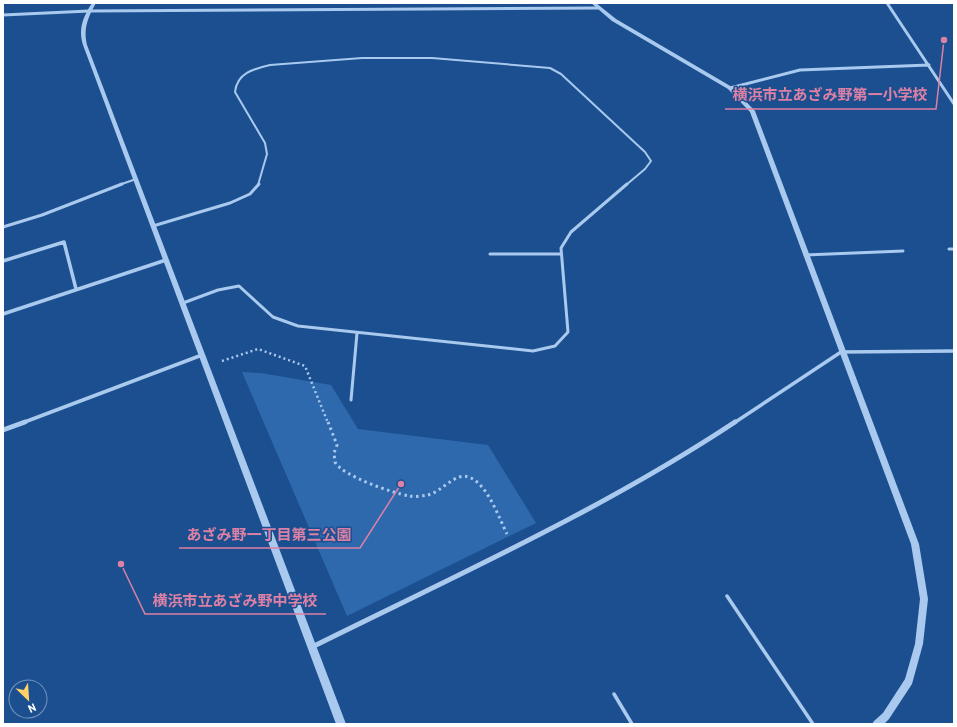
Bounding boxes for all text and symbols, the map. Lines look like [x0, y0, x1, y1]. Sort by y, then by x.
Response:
callout: 横浜市立あざみ野第一小学校 [725, 82, 936, 109]
text: 横浜市立あざみ野第一小学校 [732, 85, 928, 103]
callout: あざみ野一丁目第三公園 [179, 521, 360, 548]
text: あざみ野一丁目第三公園 [186, 525, 352, 543]
callout: 横浜市立あざみ野中学校 [145, 587, 326, 614]
text: 横浜市立あざみ野中学校 [152, 591, 318, 609]
north arrow [8, 679, 48, 719]
text: N [26, 701, 39, 716]

